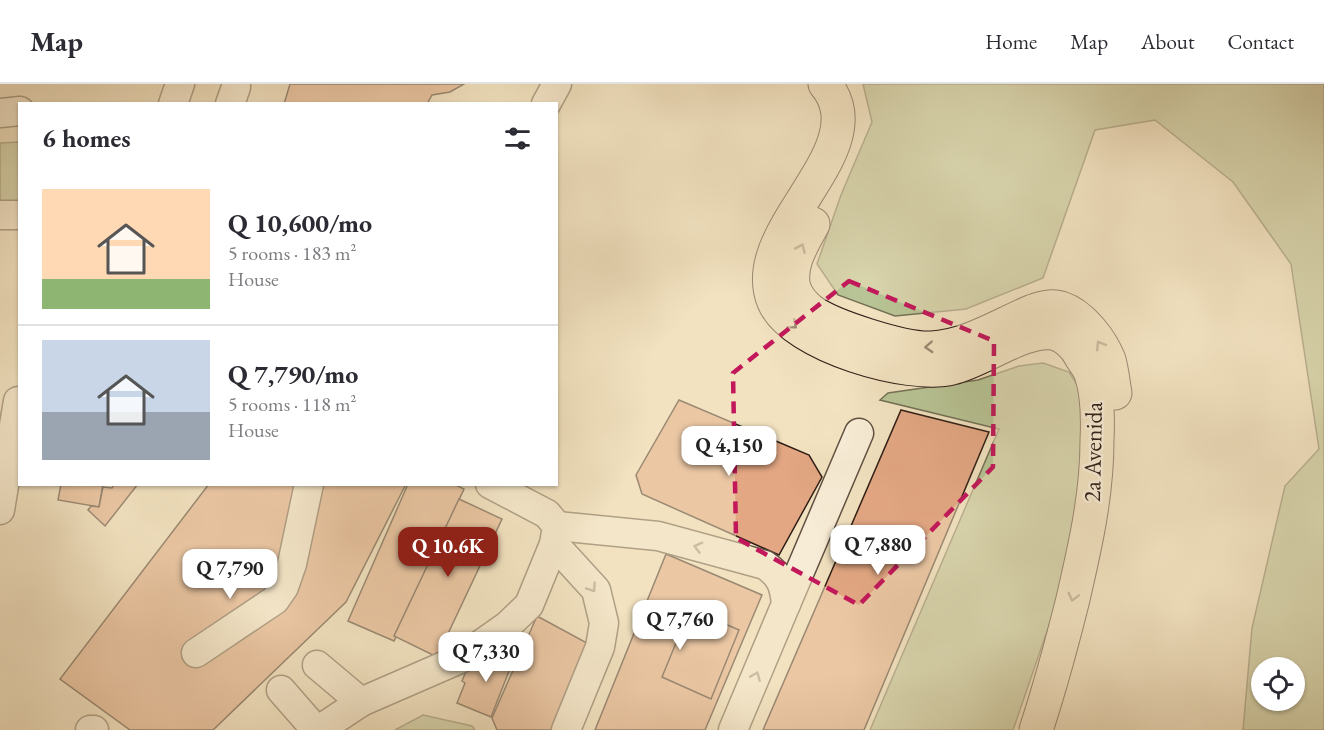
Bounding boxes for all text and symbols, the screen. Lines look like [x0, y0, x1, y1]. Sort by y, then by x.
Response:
text: Map [30, 23, 83, 59]
text: Home [985, 28, 1037, 55]
text: Map [1070, 28, 1108, 55]
text: About [1141, 28, 1194, 55]
text: Contact [1227, 28, 1294, 55]
text: 6 homes [42, 121, 131, 155]
icon: filters [501, 122, 534, 155]
text: Q 10,600/mo [228, 206, 372, 240]
icon: home [90, 213, 162, 285]
text: 5 rooms · 183 m² [228, 240, 356, 266]
one-way arrow [794, 243, 806, 254]
text: House [228, 266, 279, 292]
one-way arrow [786, 317, 797, 328]
one-way arrow [924, 341, 933, 354]
one-way arrow [1096, 341, 1108, 351]
text: Q 7,790/mo [228, 357, 358, 391]
icon: home [90, 364, 162, 436]
text: 5 rooms · 118 m² [228, 391, 356, 417]
street label: 2a Avenida [1076, 401, 1109, 502]
text: House [228, 417, 279, 443]
pin: Q 4,150 [674, 426, 784, 477]
text: Q 4,150 [695, 432, 763, 458]
pin: Q 7,880 [823, 525, 933, 576]
pin: Q 10.6K [393, 527, 503, 578]
text: Q 7,880 [844, 531, 912, 557]
text: Q 10.6K [412, 533, 484, 559]
one-way arrow [693, 541, 703, 554]
pin: Q 7,790 [175, 549, 285, 600]
text: Q 7,790 [196, 555, 264, 581]
one-way arrow [584, 581, 595, 592]
one-way arrow [1068, 591, 1081, 601]
pin: Q 7,760 [625, 600, 735, 651]
text: Q 7,760 [646, 606, 714, 632]
pin: Q 7,330 [431, 632, 541, 683]
text: Q 7,330 [452, 638, 520, 664]
map controls [1251, 657, 1305, 711]
button: locate [1251, 657, 1305, 711]
one-way arrow [749, 671, 761, 682]

